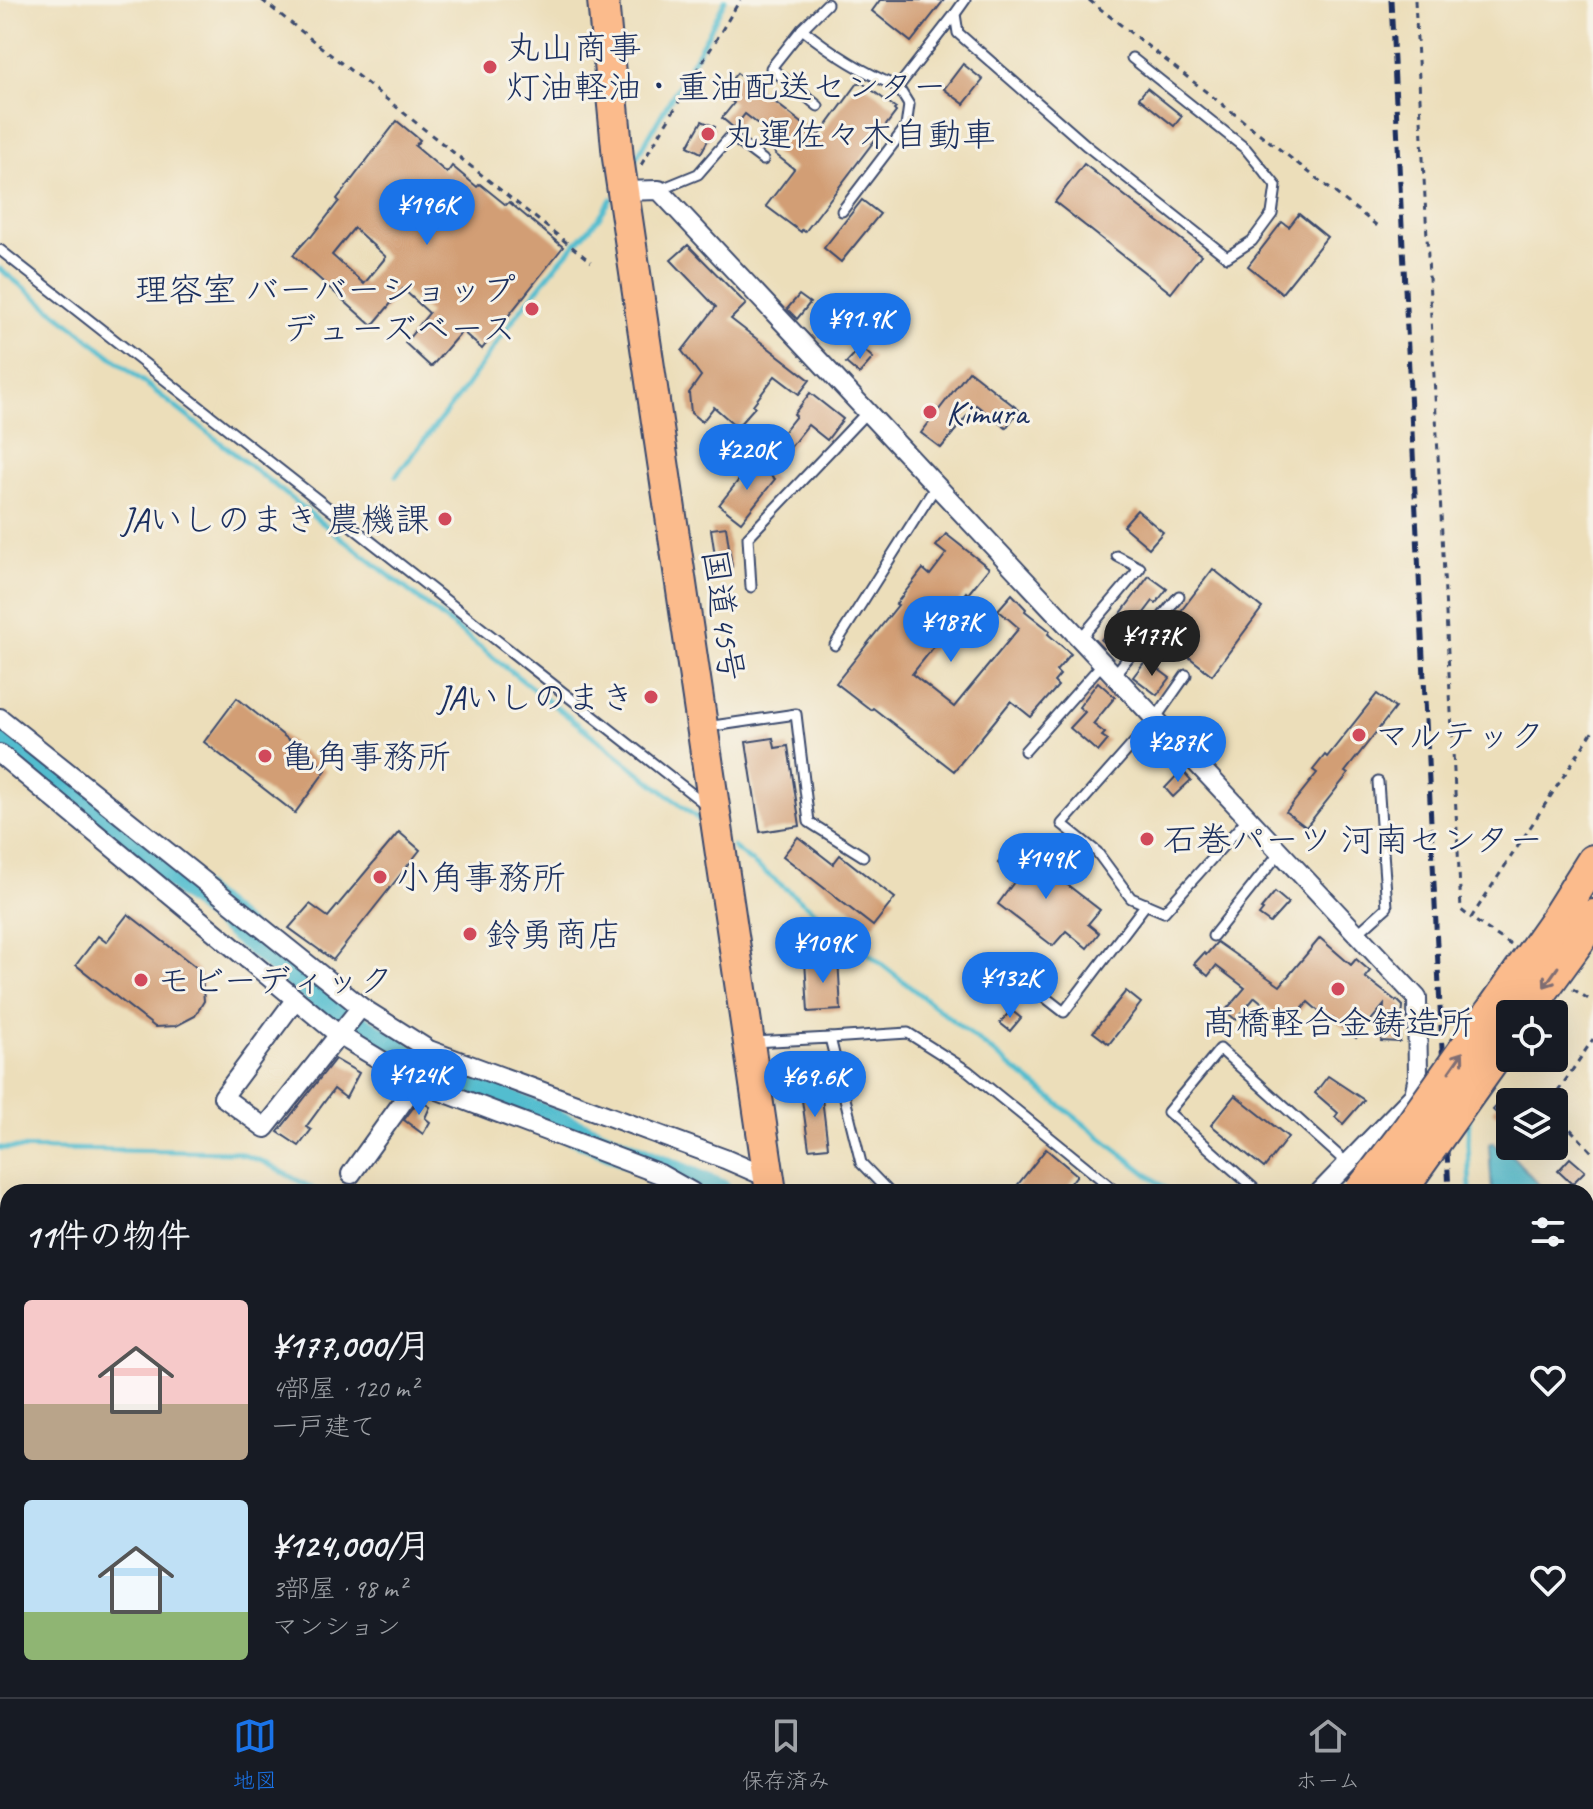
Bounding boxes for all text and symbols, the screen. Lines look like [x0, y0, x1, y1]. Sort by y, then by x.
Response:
place label: 丸山商事 灯油軽油・重油配送センター [506, 26, 947, 108]
marker: 丸山商事 灯油軽油・重油配送センター [481, 58, 499, 76]
place label: 丸運佐々木自動車 [724, 113, 996, 156]
marker: 丸運佐々木自動車 [699, 125, 717, 143]
pin: ¥196K [371, 179, 483, 247]
text: ¥196K [397, 188, 457, 221]
place label: 理容室 バーバーショップ デューズベース [134, 268, 516, 350]
pin: ¥91.9K [795, 293, 925, 361]
marker: 理容室 バーバーショップ デューズベース [523, 300, 541, 318]
text: ¥91.9K [828, 302, 892, 335]
place label: Kimura [946, 391, 1030, 434]
marker: Kimura [921, 403, 939, 421]
pin: ¥220K [691, 424, 803, 492]
text: ¥220K [717, 433, 777, 466]
place label: JAいしのまき 農機課 [119, 498, 429, 541]
marker: JAいしのまき 農機課 [436, 510, 454, 528]
street label: 国道45号 [693, 546, 754, 684]
pin: ¥187K [895, 596, 1007, 664]
text: ¥187K [921, 605, 981, 638]
pin: ¥177K [1096, 610, 1208, 678]
text: ¥177K [1122, 619, 1182, 652]
place label: JAいしのまき [436, 676, 635, 719]
marker: JAいしのまき [642, 688, 660, 706]
place label: マルテック [1375, 714, 1544, 757]
pin: ¥287K [1122, 716, 1234, 784]
text: ¥287K [1148, 725, 1208, 758]
marker: マルテック [1350, 726, 1368, 744]
place label: 亀角事務所 [281, 735, 451, 778]
marker: 亀角事務所 [256, 747, 274, 765]
place label: 石巻パーツ 河南センター [1163, 818, 1543, 861]
marker: 石巻パーツ 河南センター [1138, 830, 1156, 848]
pin: ¥149K [990, 833, 1102, 901]
text: ¥149K [1016, 842, 1076, 875]
place label: 小角事務所 [396, 856, 566, 899]
marker: 小角事務所 [371, 868, 389, 886]
place label: 鈴勇商店 [486, 913, 622, 956]
pin: ¥109K [767, 917, 879, 985]
marker: 鈴勇商店 [461, 925, 479, 943]
text: ¥109K [793, 926, 853, 959]
pin: ¥132K [954, 952, 1066, 1020]
place label: モビーディック [157, 959, 393, 1002]
text: ¥132K [980, 961, 1040, 994]
one-way arrow [1543, 966, 1560, 988]
marker: モビーディック [132, 971, 150, 989]
marker: 髙橋軽合金鋳造所 [1329, 980, 1347, 998]
map controls [1496, 1000, 1568, 1160]
button: locate [1496, 1000, 1568, 1072]
place label: 髙橋軽合金鋳造所 [1202, 1001, 1474, 1044]
pin: ¥124K [363, 1049, 475, 1117]
pin: ¥69.6K [750, 1051, 880, 1119]
one-way arrow [1448, 1051, 1464, 1073]
text: ¥124K [389, 1058, 449, 1091]
text: ¥69.6K [782, 1060, 848, 1093]
button: layers [1496, 1088, 1568, 1160]
icon: filters [1526, 1210, 1570, 1254]
text: 11件の物件 [24, 1214, 191, 1257]
text: ¥177,000/月 [272, 1324, 431, 1367]
icon: home [88, 1332, 184, 1428]
icon: heart [1526, 1358, 1570, 1402]
text: 4部屋 · 120 m² [272, 1372, 417, 1405]
text: 一戸建て [272, 1410, 376, 1443]
text: ¥124,000/月 [272, 1524, 431, 1567]
icon: home [88, 1532, 184, 1628]
icon: heart [1526, 1558, 1570, 1602]
text: 3部屋 · 98 m² [272, 1572, 406, 1605]
text: マンション [272, 1610, 401, 1643]
tab: 地図 [233, 1714, 277, 1795]
tab: 保存済み [742, 1714, 830, 1795]
tab: ホーム [1295, 1714, 1360, 1795]

